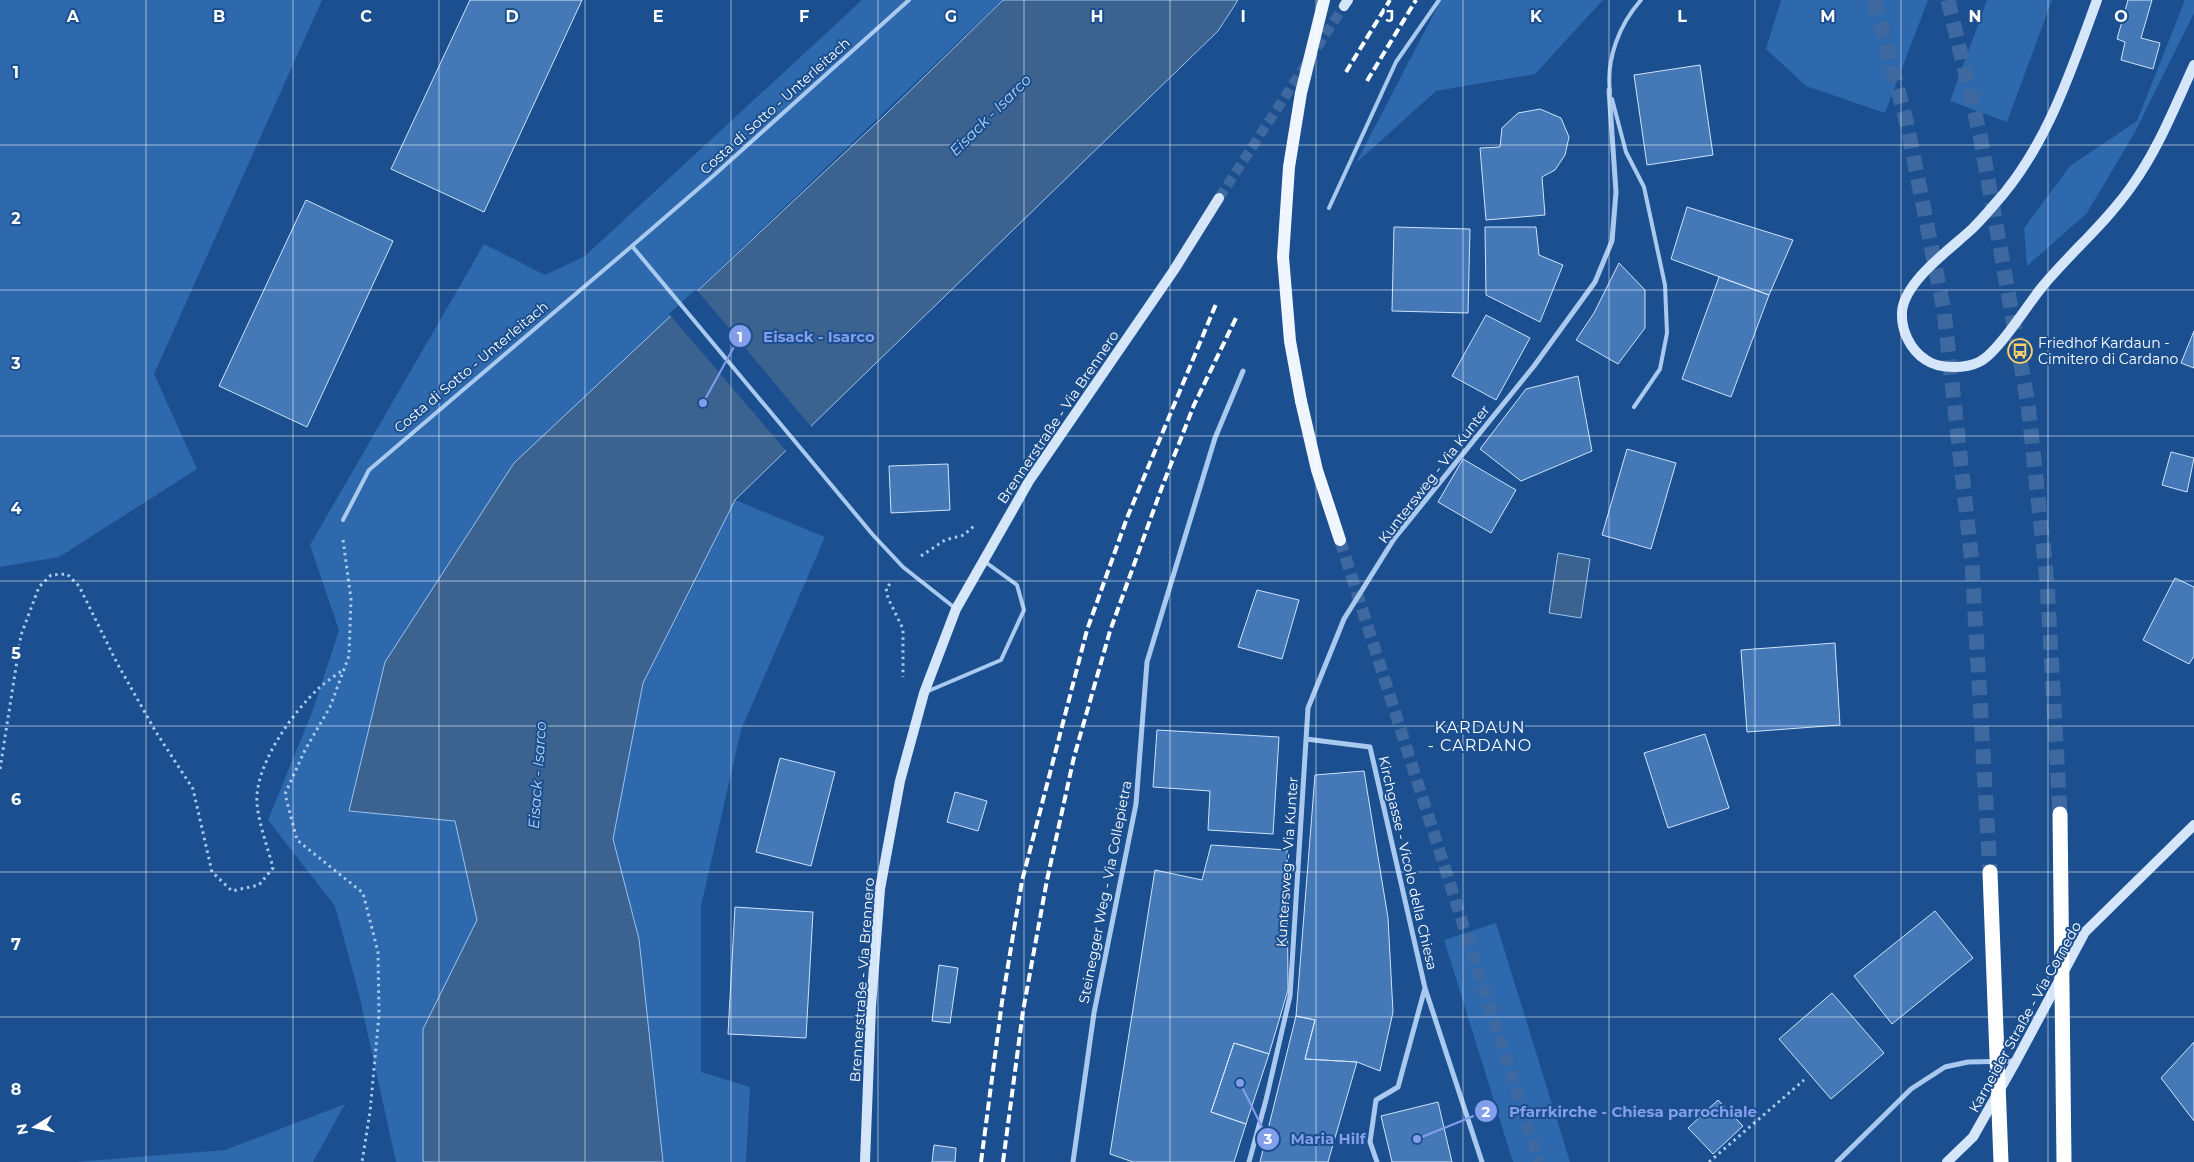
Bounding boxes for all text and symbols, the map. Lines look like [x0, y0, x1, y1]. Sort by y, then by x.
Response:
text: A [66, 7, 80, 26]
text: B [213, 7, 225, 26]
text: C [360, 7, 372, 26]
text: D [505, 7, 519, 26]
text: E [653, 7, 663, 26]
text: F [799, 7, 809, 26]
text: G [945, 7, 957, 26]
text: H [1091, 7, 1103, 26]
text: I [1240, 7, 1246, 26]
text: J [1385, 7, 1394, 26]
text: K [1530, 7, 1543, 26]
text: L [1677, 7, 1687, 26]
text: M [1820, 7, 1836, 26]
text: N [1969, 7, 1981, 26]
text: O [2114, 7, 2128, 26]
street label: Costa di Sotto - Unterleitach [696, 34, 854, 178]
text: 1 [13, 63, 19, 82]
water label: Eisack - Isarco [945, 70, 1035, 160]
text: 2 [11, 209, 21, 228]
street label: Costa di Sotto - Unterleitach [390, 297, 552, 437]
callout: Eisack - Isarco [728, 321, 884, 351]
text: 1 [737, 327, 743, 346]
text: Eisack - Isarco [763, 327, 875, 346]
street label: Brennerstraße - Via Brennero [993, 327, 1123, 507]
place label: Friedhof Kardaun - Cimitero di Cardano [2038, 334, 2179, 368]
bus stop icon: Friedhof Kardaun - Cimitero di Cardano [2007, 338, 2033, 364]
text: 3 [10, 354, 21, 373]
street label: Kuntersweg - Via Kunter [1374, 401, 1494, 547]
text: 4 [10, 499, 22, 518]
text: 5 [11, 644, 21, 663]
district label: KARDAUN - CARDANO [1428, 718, 1532, 755]
water label: Eisack - Isarco [524, 720, 550, 830]
street label: Kirchgasse - Vicolo della Chiesa [1375, 754, 1441, 972]
street label: Kuntersweg - Via Kunter [1272, 776, 1302, 948]
street label: Steinegger Weg - Via Collepietra [1075, 779, 1135, 1005]
text: 6 [11, 790, 21, 809]
street label: Brennerstraße - Via Brennero [846, 877, 878, 1083]
street label: Karneider Straße - Via Cornedo [1965, 918, 2085, 1116]
text: 7 [11, 935, 21, 954]
text: 8 [11, 1080, 21, 1099]
callout: Pfarrkirche - Chiesa parrochiale [1474, 1096, 1767, 1126]
north arrow [10, 1102, 60, 1152]
text: 2 [1482, 1102, 1491, 1121]
text: Pfarrkirche - Chiesa parrochiale [1509, 1102, 1757, 1121]
text: N [12, 1122, 32, 1136]
callout: Maria Hilf [1256, 1124, 1376, 1154]
text: 3 [1263, 1129, 1273, 1148]
text: Maria Hilf [1291, 1129, 1367, 1148]

